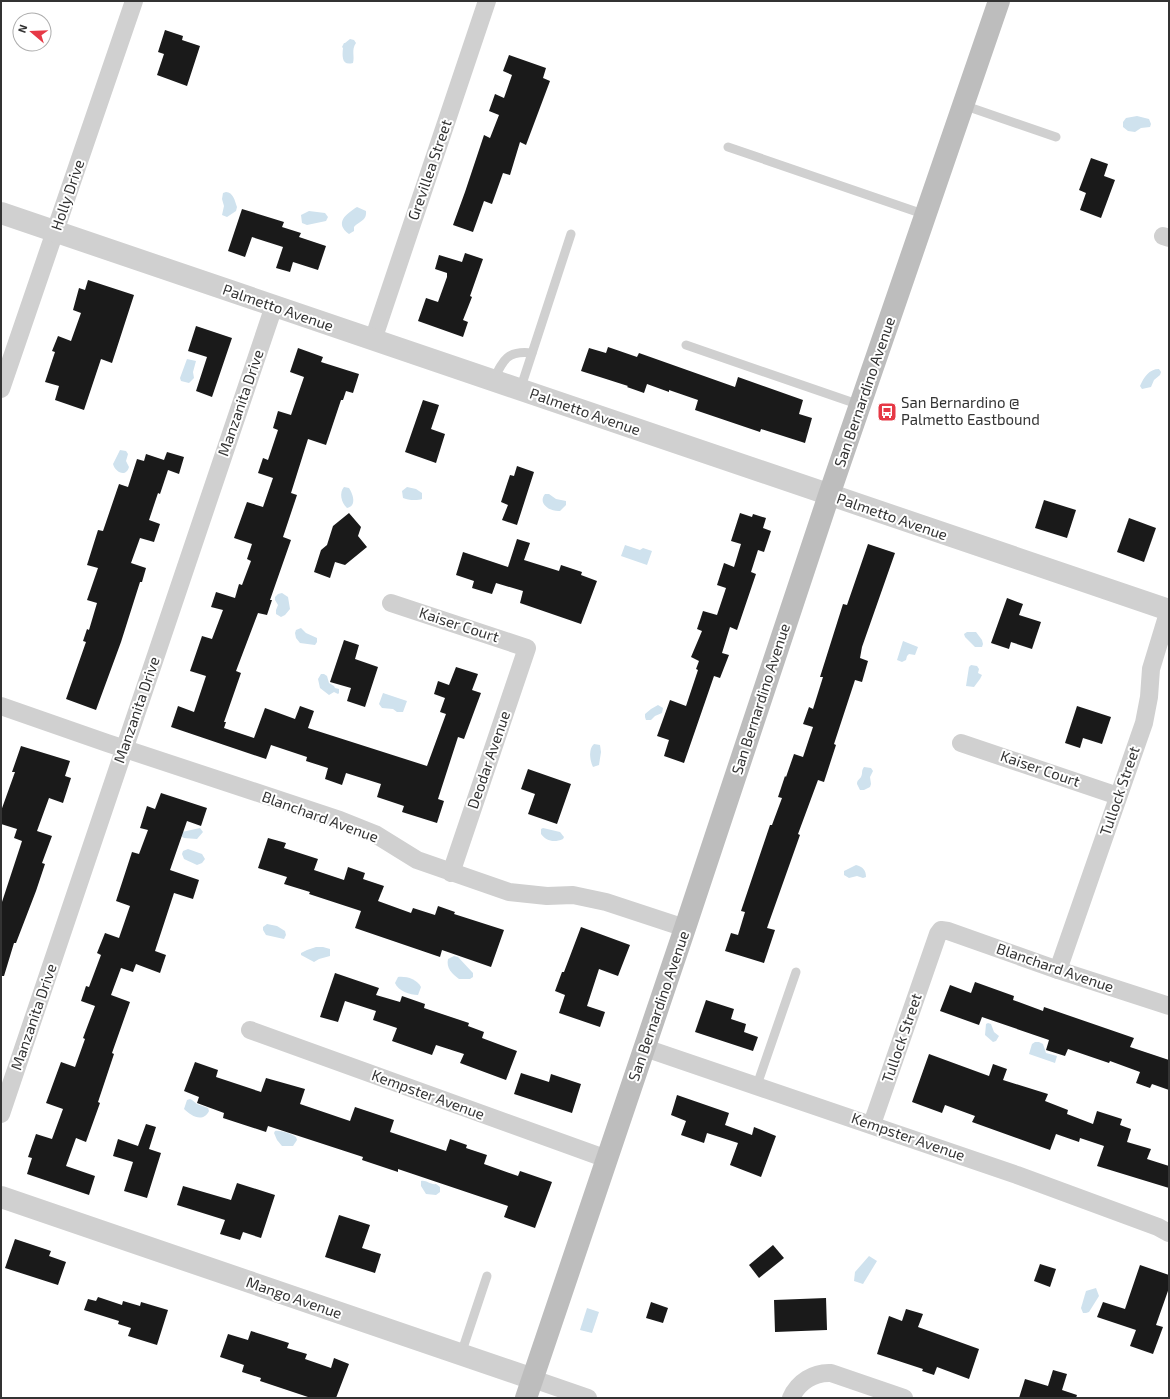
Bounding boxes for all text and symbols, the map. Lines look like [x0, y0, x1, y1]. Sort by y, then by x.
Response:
north arrow [12, 12, 52, 52]
text: N [15, 23, 30, 34]
street label: Grevillea Street [403, 117, 455, 222]
street label: Holly Drive [47, 157, 88, 232]
street label: Palmetto Avenue [221, 280, 336, 334]
street label: San Bernardino Avenue [830, 314, 898, 469]
street label: Manzanita Drive [213, 347, 267, 458]
street label: Palmetto Avenue [528, 384, 643, 438]
place label: San Bernardino @ Palmetto Eastbound [901, 393, 1040, 428]
bus stop icon: San Bernardino @ Palmetto Eastbound [876, 401, 898, 423]
street label: Palmetto Avenue [835, 489, 950, 543]
street label: Kaiser Court [417, 603, 502, 646]
street label: San Bernardino Avenue [727, 621, 793, 776]
street label: Manzanita Drive [109, 654, 163, 765]
street label: Deodar Avenue [463, 708, 513, 811]
street label: Tullock Street [1095, 743, 1143, 838]
street label: Kaiser Court [998, 746, 1083, 790]
street label: Blanchard Avenue [260, 787, 381, 846]
street label: San Bernardino Avenue [624, 928, 692, 1083]
street label: Blanchard Avenue [994, 939, 1116, 996]
street label: Manzanita Drive [6, 961, 60, 1072]
street label: Tullock Street [877, 990, 925, 1085]
street label: Kempster Avenue [369, 1065, 487, 1123]
street label: Kempster Avenue [849, 1108, 967, 1164]
street label: Mango Avenue [244, 1272, 345, 1322]

